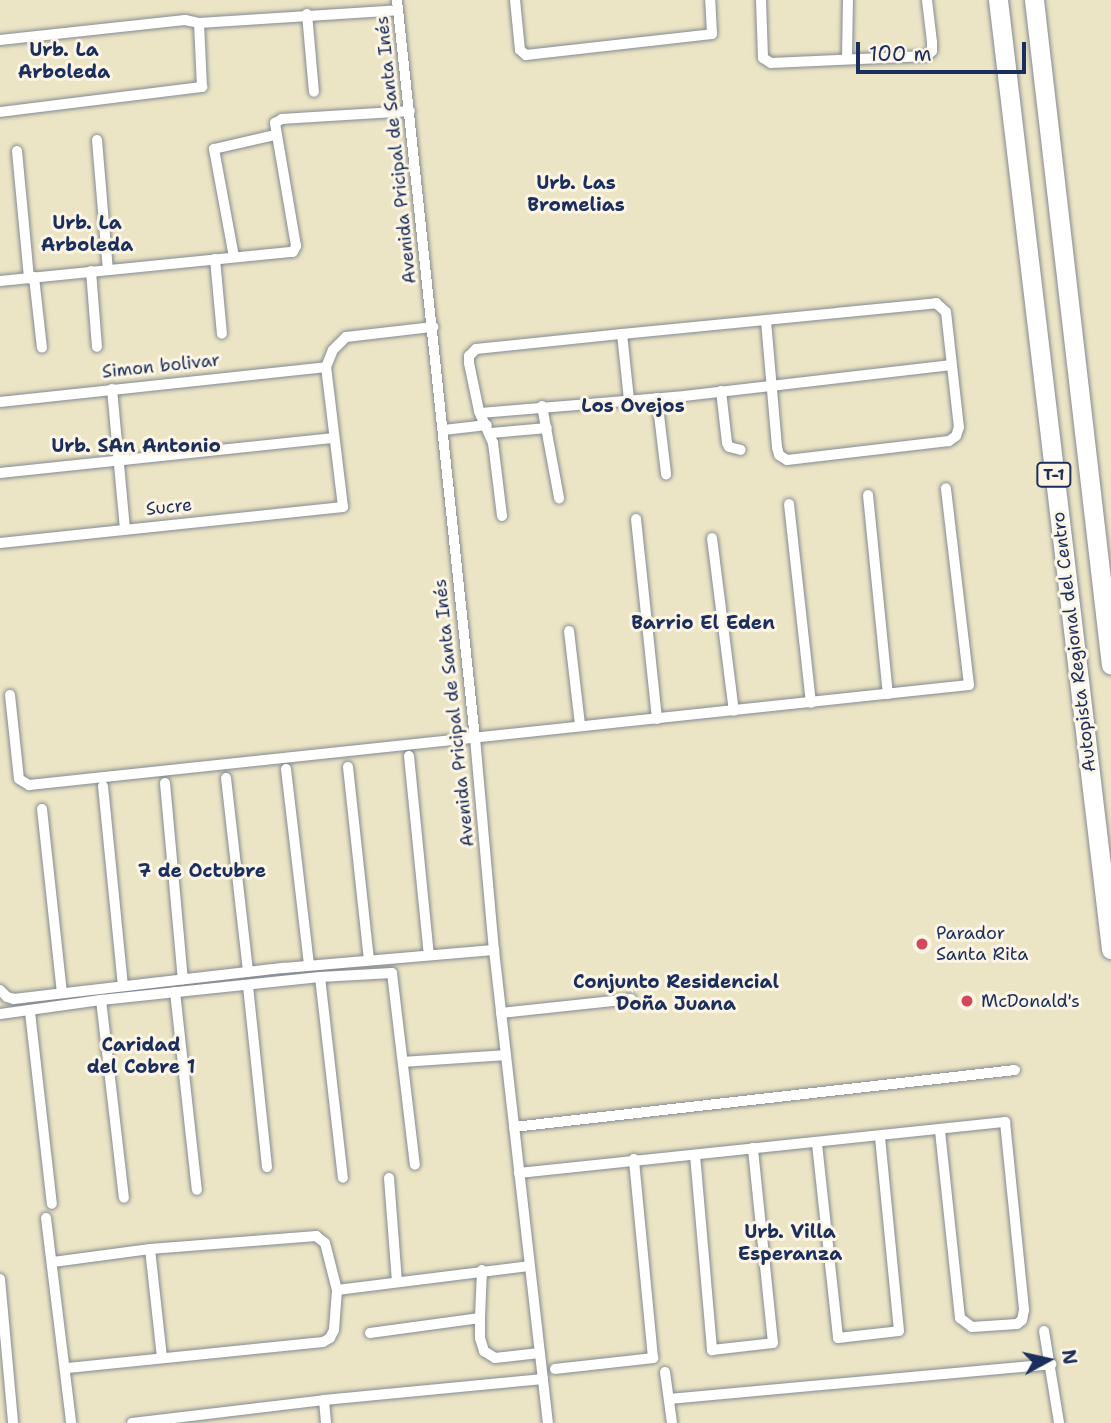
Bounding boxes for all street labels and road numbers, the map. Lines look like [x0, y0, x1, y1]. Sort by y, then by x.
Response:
street label: Avenida Pricipal de Santa Inés [371, 15, 421, 285]
street label: Simon bolivar [101, 349, 221, 383]
road number: T-1 [1035, 462, 1073, 488]
street label: Sucre [145, 494, 193, 520]
street label: Autopista Regional del Centro [1047, 511, 1101, 773]
street label: Avenida Pricipal de Santa Inés [429, 578, 479, 848]

